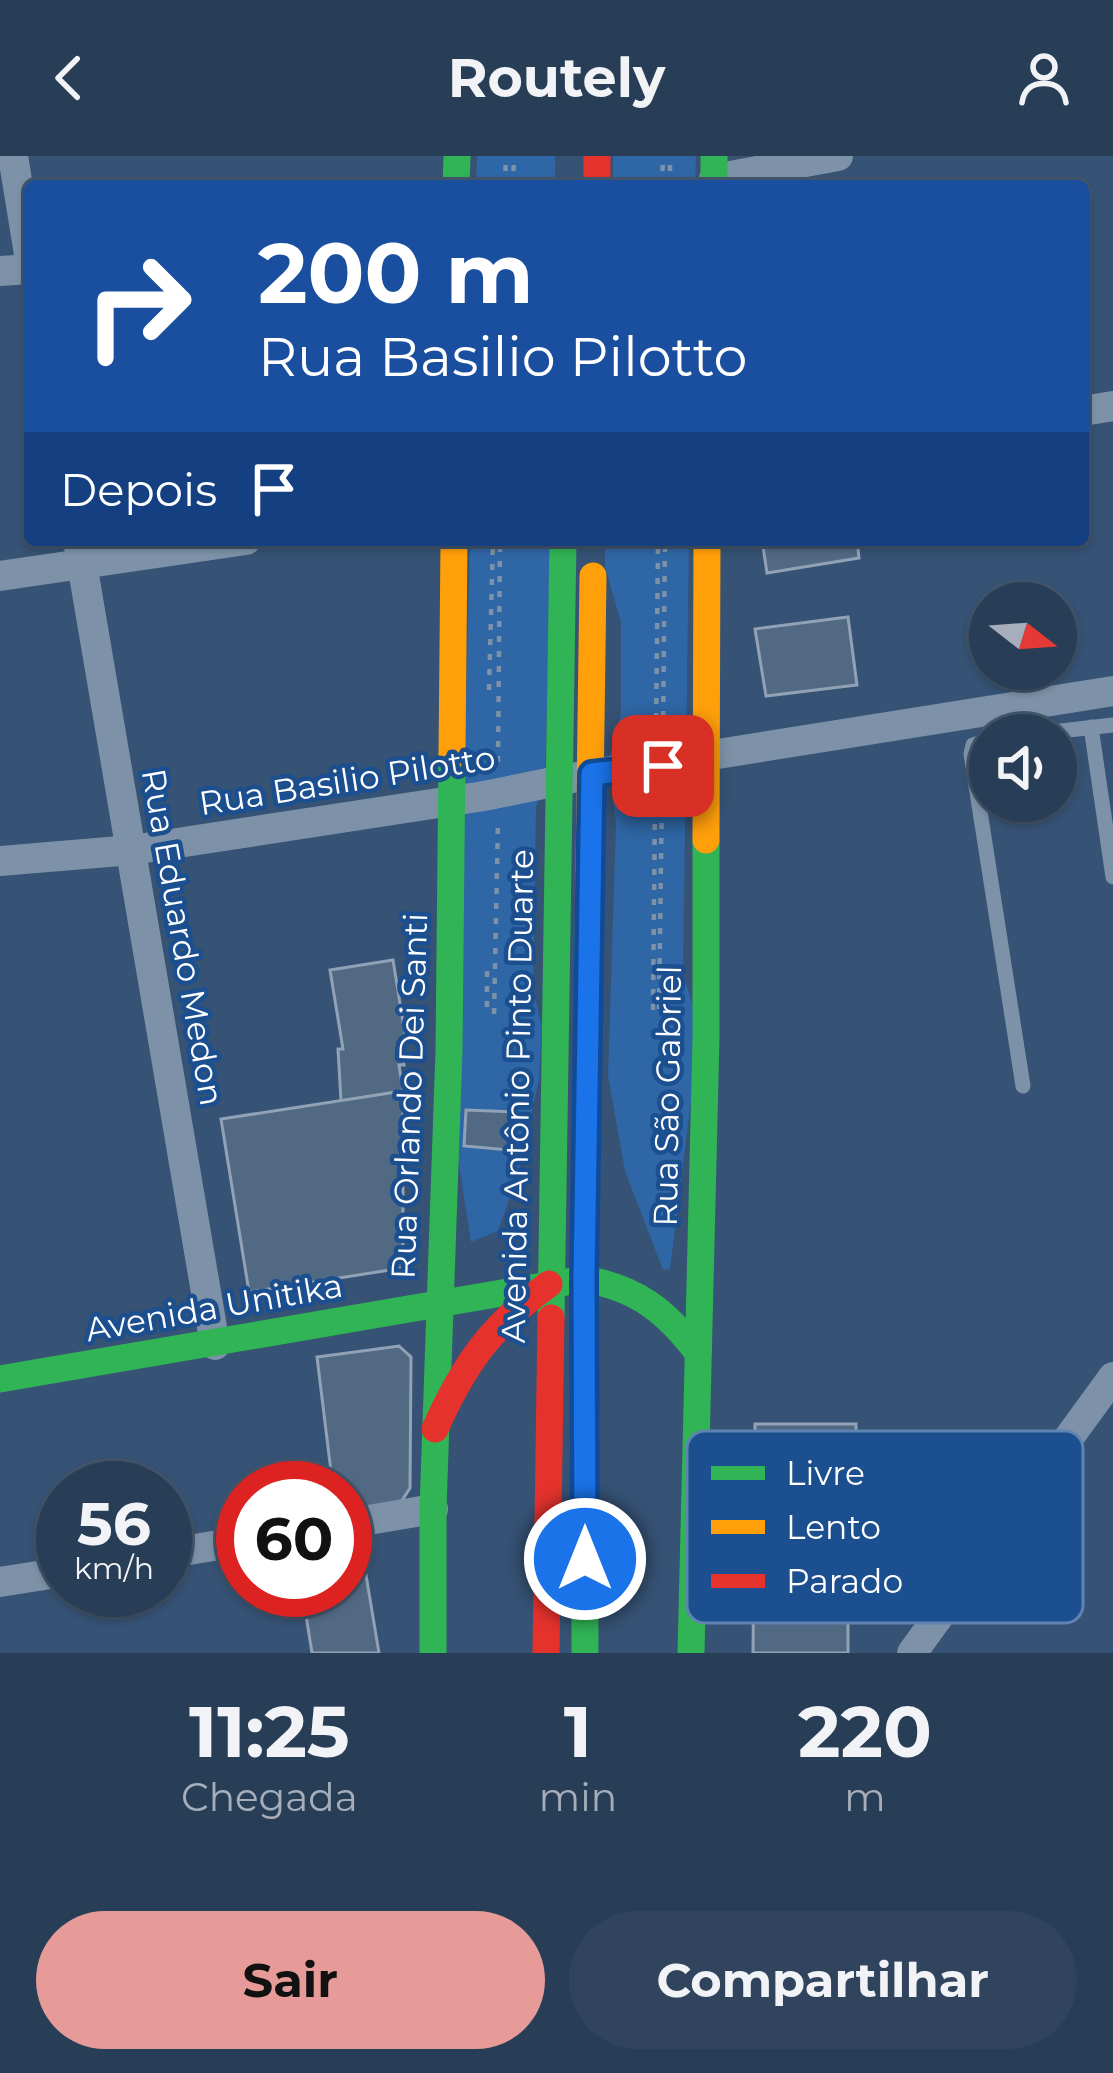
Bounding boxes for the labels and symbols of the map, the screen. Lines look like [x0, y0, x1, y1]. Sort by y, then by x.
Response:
north arrow [969, 582, 1077, 690]
pin [612, 715, 714, 817]
street label: Rua Basilio Pilotto [196, 737, 498, 823]
street label: Rua Eduardo Medon [134, 765, 232, 1109]
street label: Avenida Antônio Pinto Duarte [493, 849, 541, 1343]
street label: Rua Orlando Dei Santi [383, 912, 435, 1280]
street label: Rua São Gabriel [645, 965, 689, 1227]
street label: Avenida Unitika [83, 1265, 345, 1349]
legend [687, 1431, 1083, 1623]
text: Livre [786, 1453, 865, 1493]
speed limit sign: 60 [216, 1461, 372, 1617]
position arrow [522, 1496, 648, 1622]
text: Lento [786, 1507, 881, 1547]
text: Parado [786, 1561, 903, 1601]

